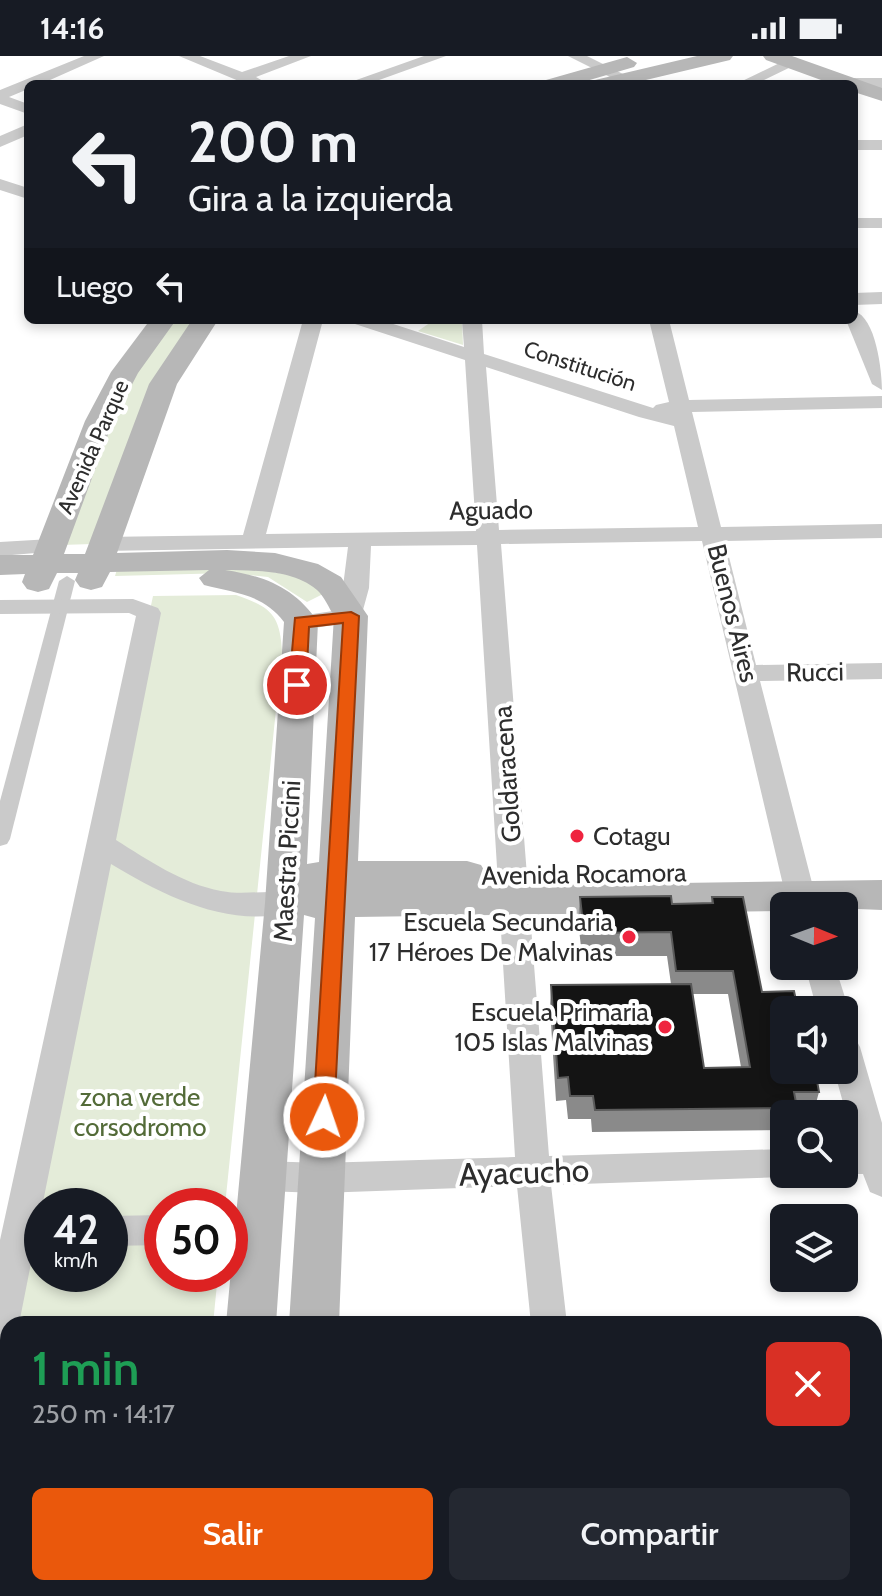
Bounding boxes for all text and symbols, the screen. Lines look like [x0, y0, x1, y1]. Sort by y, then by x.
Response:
text: 14:16 [40, 10, 104, 47]
text: 200 m [188, 108, 358, 176]
icon: left [56, 112, 160, 216]
text: Gira a la izquierda [188, 176, 453, 220]
icon: left [149, 264, 193, 308]
text: Luego [56, 268, 133, 305]
street label: Constitución [520, 335, 640, 397]
street label: Avenida Parque [51, 376, 135, 518]
street label: Aguado [449, 493, 533, 527]
street label: Buenos Aires [700, 541, 766, 686]
pin [263, 651, 331, 719]
street label: Rucci [786, 655, 844, 689]
icon: arrive [275, 663, 319, 707]
street label: Goldaracena [486, 704, 528, 843]
street label: Maestra Piccini [267, 779, 307, 943]
place label: Cotagu [593, 820, 671, 852]
marker: Cotagu [568, 827, 586, 845]
street label: Avenida Rocamora [481, 856, 687, 892]
north arrow [770, 892, 858, 980]
map controls [770, 892, 858, 1292]
place label: Escuela Secundaria 17 Héroes De Malvinas [369, 906, 614, 968]
marker: Escuela Secundaria 17 Héroes De Malvinas [620, 928, 638, 946]
place label: Escuela Primaria 105 Islas Malvinas [455, 996, 650, 1058]
button: sound [770, 996, 858, 1084]
marker: Escuela Primaria 105 Islas Malvinas [656, 1018, 674, 1036]
position arrow [282, 1075, 366, 1159]
park label: zona verde corsodromo [74, 1081, 206, 1143]
button: search [770, 1100, 858, 1188]
street label: Ayacucho [458, 1150, 590, 1194]
speed limit sign: 50 [144, 1188, 248, 1292]
button: layers [770, 1204, 858, 1292]
text: 42 [53, 1205, 99, 1254]
text: km/h [54, 1248, 98, 1272]
text: 1 min [32, 1339, 139, 1397]
button: close [766, 1342, 850, 1426]
text: 250 m · 14:17 [32, 1398, 175, 1430]
button: Salir [32, 1488, 433, 1580]
button: Compartir [449, 1488, 850, 1580]

